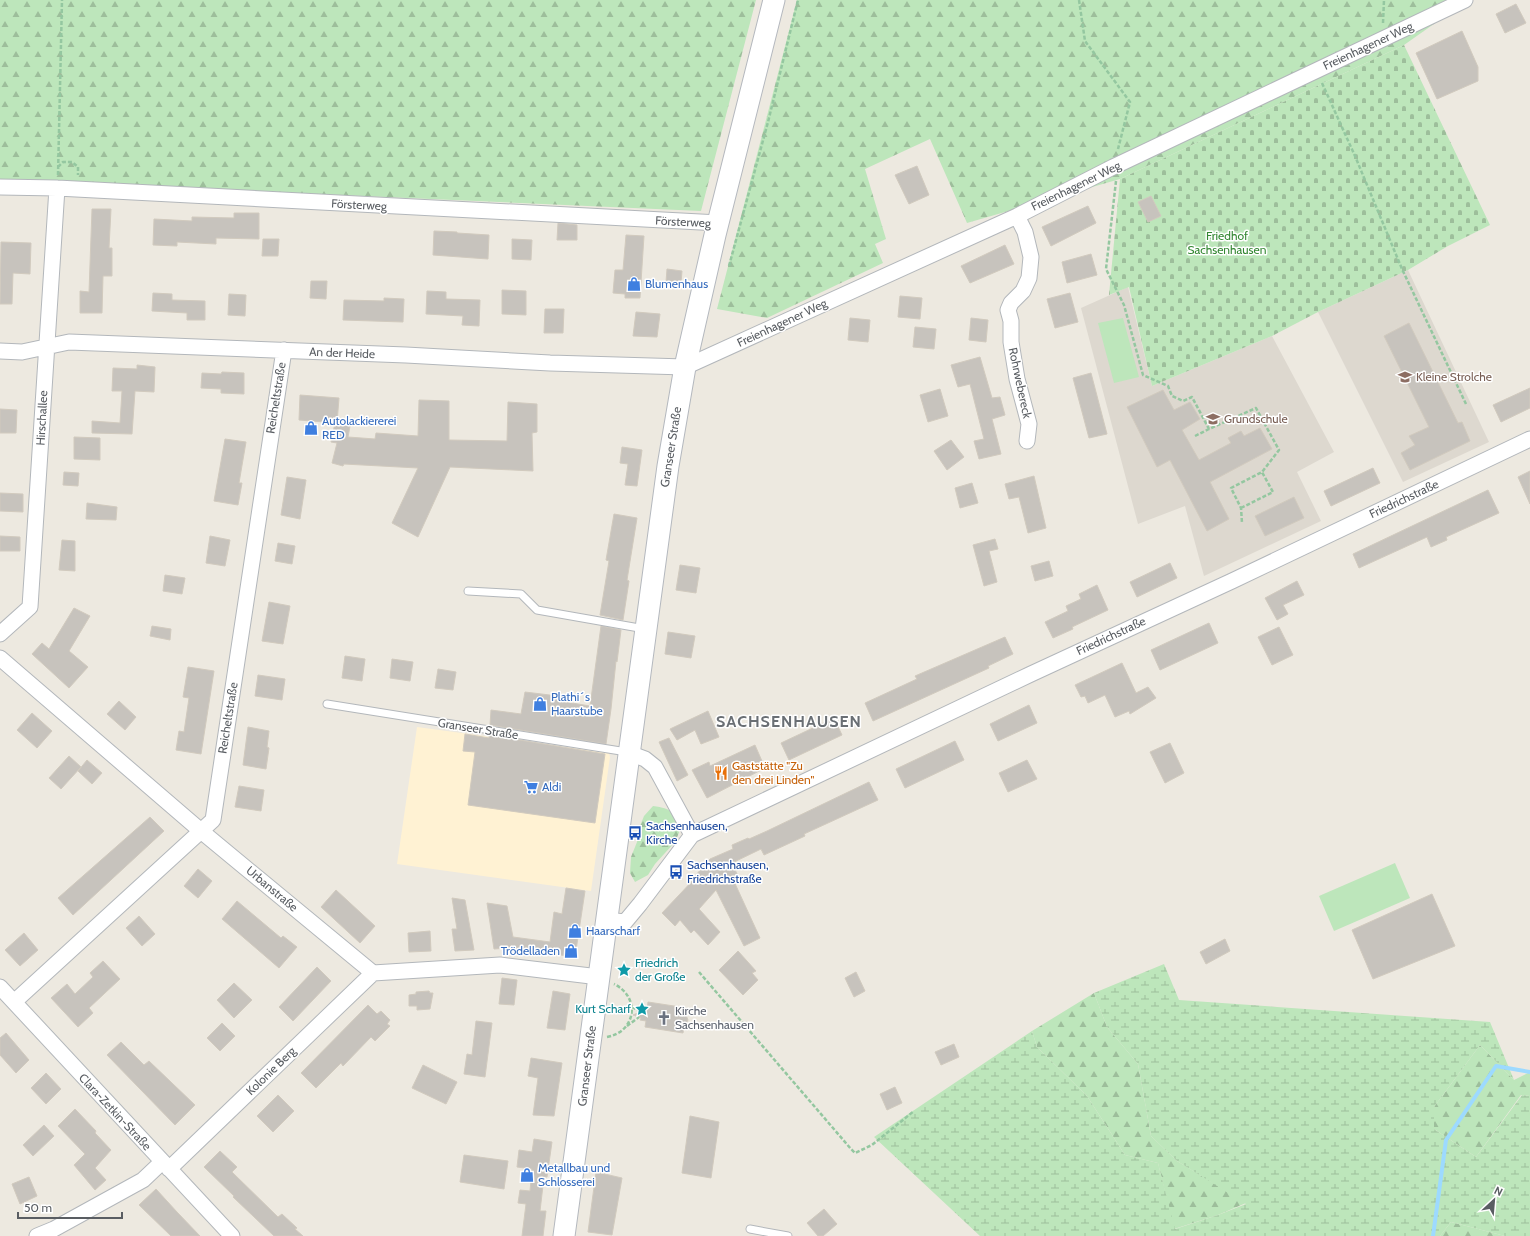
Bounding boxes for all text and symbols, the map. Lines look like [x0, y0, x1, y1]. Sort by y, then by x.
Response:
street label: Freienhagener Weg [1320, 18, 1416, 73]
street label: Freienhagener Weg [1029, 157, 1124, 214]
street label: Försterweg [331, 196, 388, 214]
street label: Försterweg [655, 213, 712, 231]
park label: Friedhof Sachsenhausen [1188, 228, 1267, 257]
shop icon: Blumenhaus [626, 276, 642, 292]
place label: Blumenhaus [645, 276, 708, 291]
street label: Freienhagener Weg [734, 295, 830, 350]
street label: An der Heide [309, 344, 375, 361]
street label: Rohrwebereck [1006, 346, 1035, 420]
street label: Reicheltstraße [262, 361, 289, 435]
school or university icon: Kleine Strolche [1397, 369, 1413, 385]
place label: Kleine Strolche [1416, 369, 1492, 384]
street label: Hirschallee [33, 390, 50, 446]
street label: Granseer Straße [657, 406, 684, 488]
school or university icon: Grundschule [1205, 411, 1221, 427]
place label: Grundschule [1224, 411, 1288, 426]
place label: Autolackiererei RED [322, 413, 396, 442]
shop icon: Autolackiererei RED [303, 420, 319, 436]
street label: Friedrichstraße [1367, 476, 1441, 521]
street label: Friedrichstraße [1074, 613, 1148, 658]
street label: Reicheltstraße [214, 681, 241, 755]
place label: Plathi´s Haarstube [551, 689, 603, 718]
shop icon: Plathi´s Haarstube [532, 696, 548, 712]
district label: SACHSENHAUSEN [716, 712, 862, 731]
street label: Granseer Straße [437, 715, 519, 742]
place label: Gaststätte "Zu den drei Linden" [732, 758, 814, 787]
restaurant icon: Gaststätte "Zu den drei Linden" [713, 765, 729, 781]
supermarket icon: Aldi [523, 779, 539, 795]
place label: Aldi [542, 779, 561, 794]
place label: Sachsenhausen, Kirche [646, 818, 728, 847]
bus stop icon: Sachsenhausen, Kirche [627, 825, 643, 841]
place label: Sachsenhausen, Friedrichstraße [687, 857, 769, 886]
street label: Urbanstraße [243, 863, 301, 915]
bus stop icon: Sachsenhausen, Friedrichstraße [668, 864, 684, 880]
shop icon: Haarscharf [567, 923, 583, 939]
place label: Haarscharf [586, 923, 640, 938]
place label: Trödelladen [501, 943, 560, 958]
shop icon: Trödelladen [563, 943, 579, 959]
place label: Friedrich der Große [635, 955, 686, 984]
place icon: Friedrich der Große [616, 962, 632, 978]
place label: Kurt Scharf [575, 1001, 631, 1016]
place icon: Kurt Scharf [634, 1001, 650, 1017]
place label: Kirche Sachsenhausen [675, 1003, 754, 1032]
church icon: Kirche Sachsenhausen [656, 1010, 672, 1026]
street label: Granseer Straße [574, 1025, 599, 1107]
street label: Kolonie Berg [243, 1042, 299, 1098]
street label: Clara-Zetkin-Straße [76, 1070, 155, 1153]
place label: Metallbau und Schlosserei [538, 1160, 610, 1189]
shop icon: Metallbau und Schlosserei [519, 1167, 535, 1183]
north arrow [1474, 1180, 1514, 1220]
text: N [1492, 1183, 1505, 1199]
scale bar [18, 1194, 122, 1220]
text: 50 m [24, 1200, 52, 1215]

